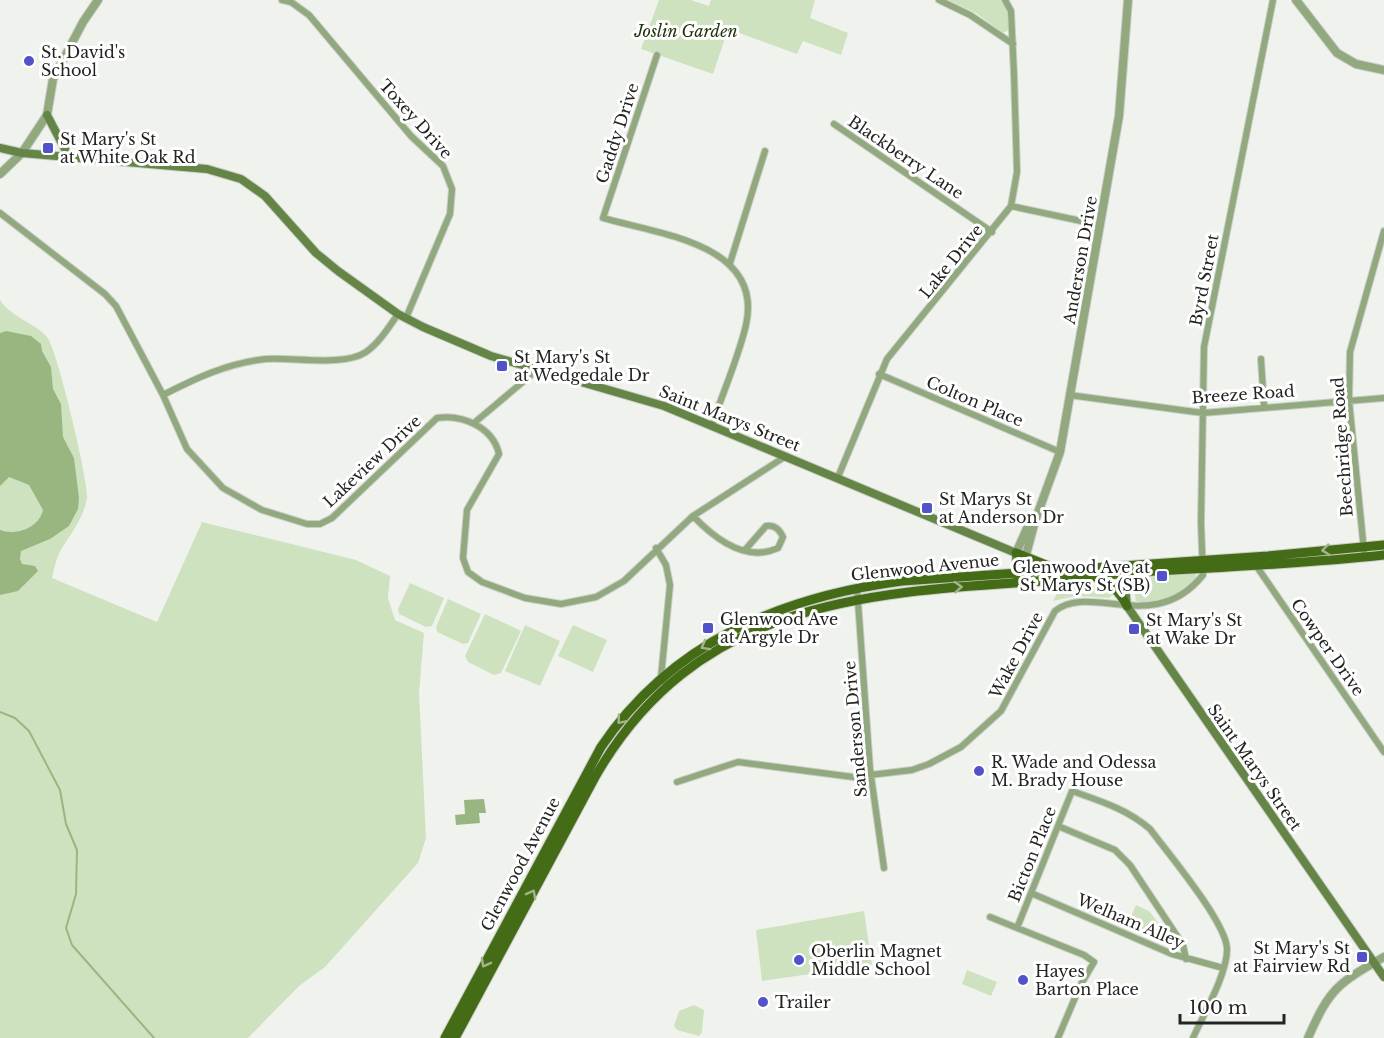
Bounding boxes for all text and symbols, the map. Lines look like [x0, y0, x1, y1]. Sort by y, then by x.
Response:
park label: Joslin Garden [634, 21, 738, 41]
place label: St. David's School [41, 42, 125, 80]
marker: St. David's School [22, 54, 36, 68]
street label: Toxey Drive [375, 75, 457, 163]
street label: Gaddy Drive [591, 80, 643, 186]
street label: Blackberry Lane [845, 111, 967, 203]
place label: St Mary's St at White Oak Rd [60, 129, 196, 167]
marker: St Mary's St at White Oak Rd [41, 141, 55, 155]
street label: Anderson Drive [1059, 194, 1101, 327]
street label: Lake Drive [915, 220, 987, 302]
street label: Byrd Street [1185, 232, 1223, 328]
place label: St Mary's St at Wedgedale Dr [514, 347, 650, 385]
marker: St Mary's St at Wedgedale Dr [495, 359, 509, 373]
street label: Colton Place [923, 372, 1027, 430]
street label: Beechridge Road [1327, 376, 1357, 517]
street label: Breeze Road [1191, 380, 1295, 408]
street label: Saint Marys Street [657, 381, 803, 455]
street label: Lakeview Drive [319, 411, 425, 511]
place label: St Marys St at Anderson Dr [939, 489, 1064, 527]
marker: St Marys St at Anderson Dr [920, 501, 934, 515]
one-way arrow [1321, 543, 1330, 556]
street label: Glenwood Avenue [850, 549, 1000, 585]
place label: Glenwood Ave at St Marys St (SB) [1012, 557, 1150, 595]
marker: Glenwood Ave at St Marys St (SB) [1155, 569, 1169, 583]
one-way arrow [954, 581, 963, 594]
street label: Cowper Drive [1287, 594, 1369, 700]
street label: Wake Drive [984, 608, 1047, 703]
place label: Glenwood Ave at Argyle Dr [720, 609, 838, 647]
place label: St Mary's St at Wake Dr [1146, 610, 1242, 648]
marker: Glenwood Ave at Argyle Dr [701, 621, 715, 635]
marker: St Mary's St at Wake Dr [1127, 622, 1141, 636]
one-way arrow [700, 639, 711, 650]
street label: Sanderson Drive [839, 660, 871, 798]
street label: Saint Marys Street [1204, 700, 1306, 834]
one-way arrow [617, 713, 628, 724]
place label: R. Wade and Odessa M. Brady House [991, 752, 1157, 790]
marker: R. Wade and Odessa M. Brady House [972, 764, 986, 778]
street label: Glenwood Avenue [476, 794, 564, 934]
street label: Bicton Place [1004, 803, 1060, 905]
street label: Welham Alley [1073, 889, 1188, 953]
one-way arrow [525, 890, 536, 900]
place label: St Mary's St at Fairview Rd [1233, 938, 1350, 976]
place label: Oberlin Magnet Middle School [811, 941, 942, 979]
marker: St Mary's St at Fairview Rd [1355, 950, 1369, 964]
marker: Oberlin Magnet Middle School [792, 953, 806, 967]
one-way arrow [481, 957, 492, 967]
place label: Hayes Barton Place [1035, 961, 1139, 999]
marker: Hayes Barton Place [1016, 973, 1030, 987]
scale bar [1180, 987, 1284, 1025]
place label: Trailer [775, 992, 831, 1012]
marker: Trailer [756, 995, 770, 1009]
text: 100 m [1189, 997, 1247, 1019]

